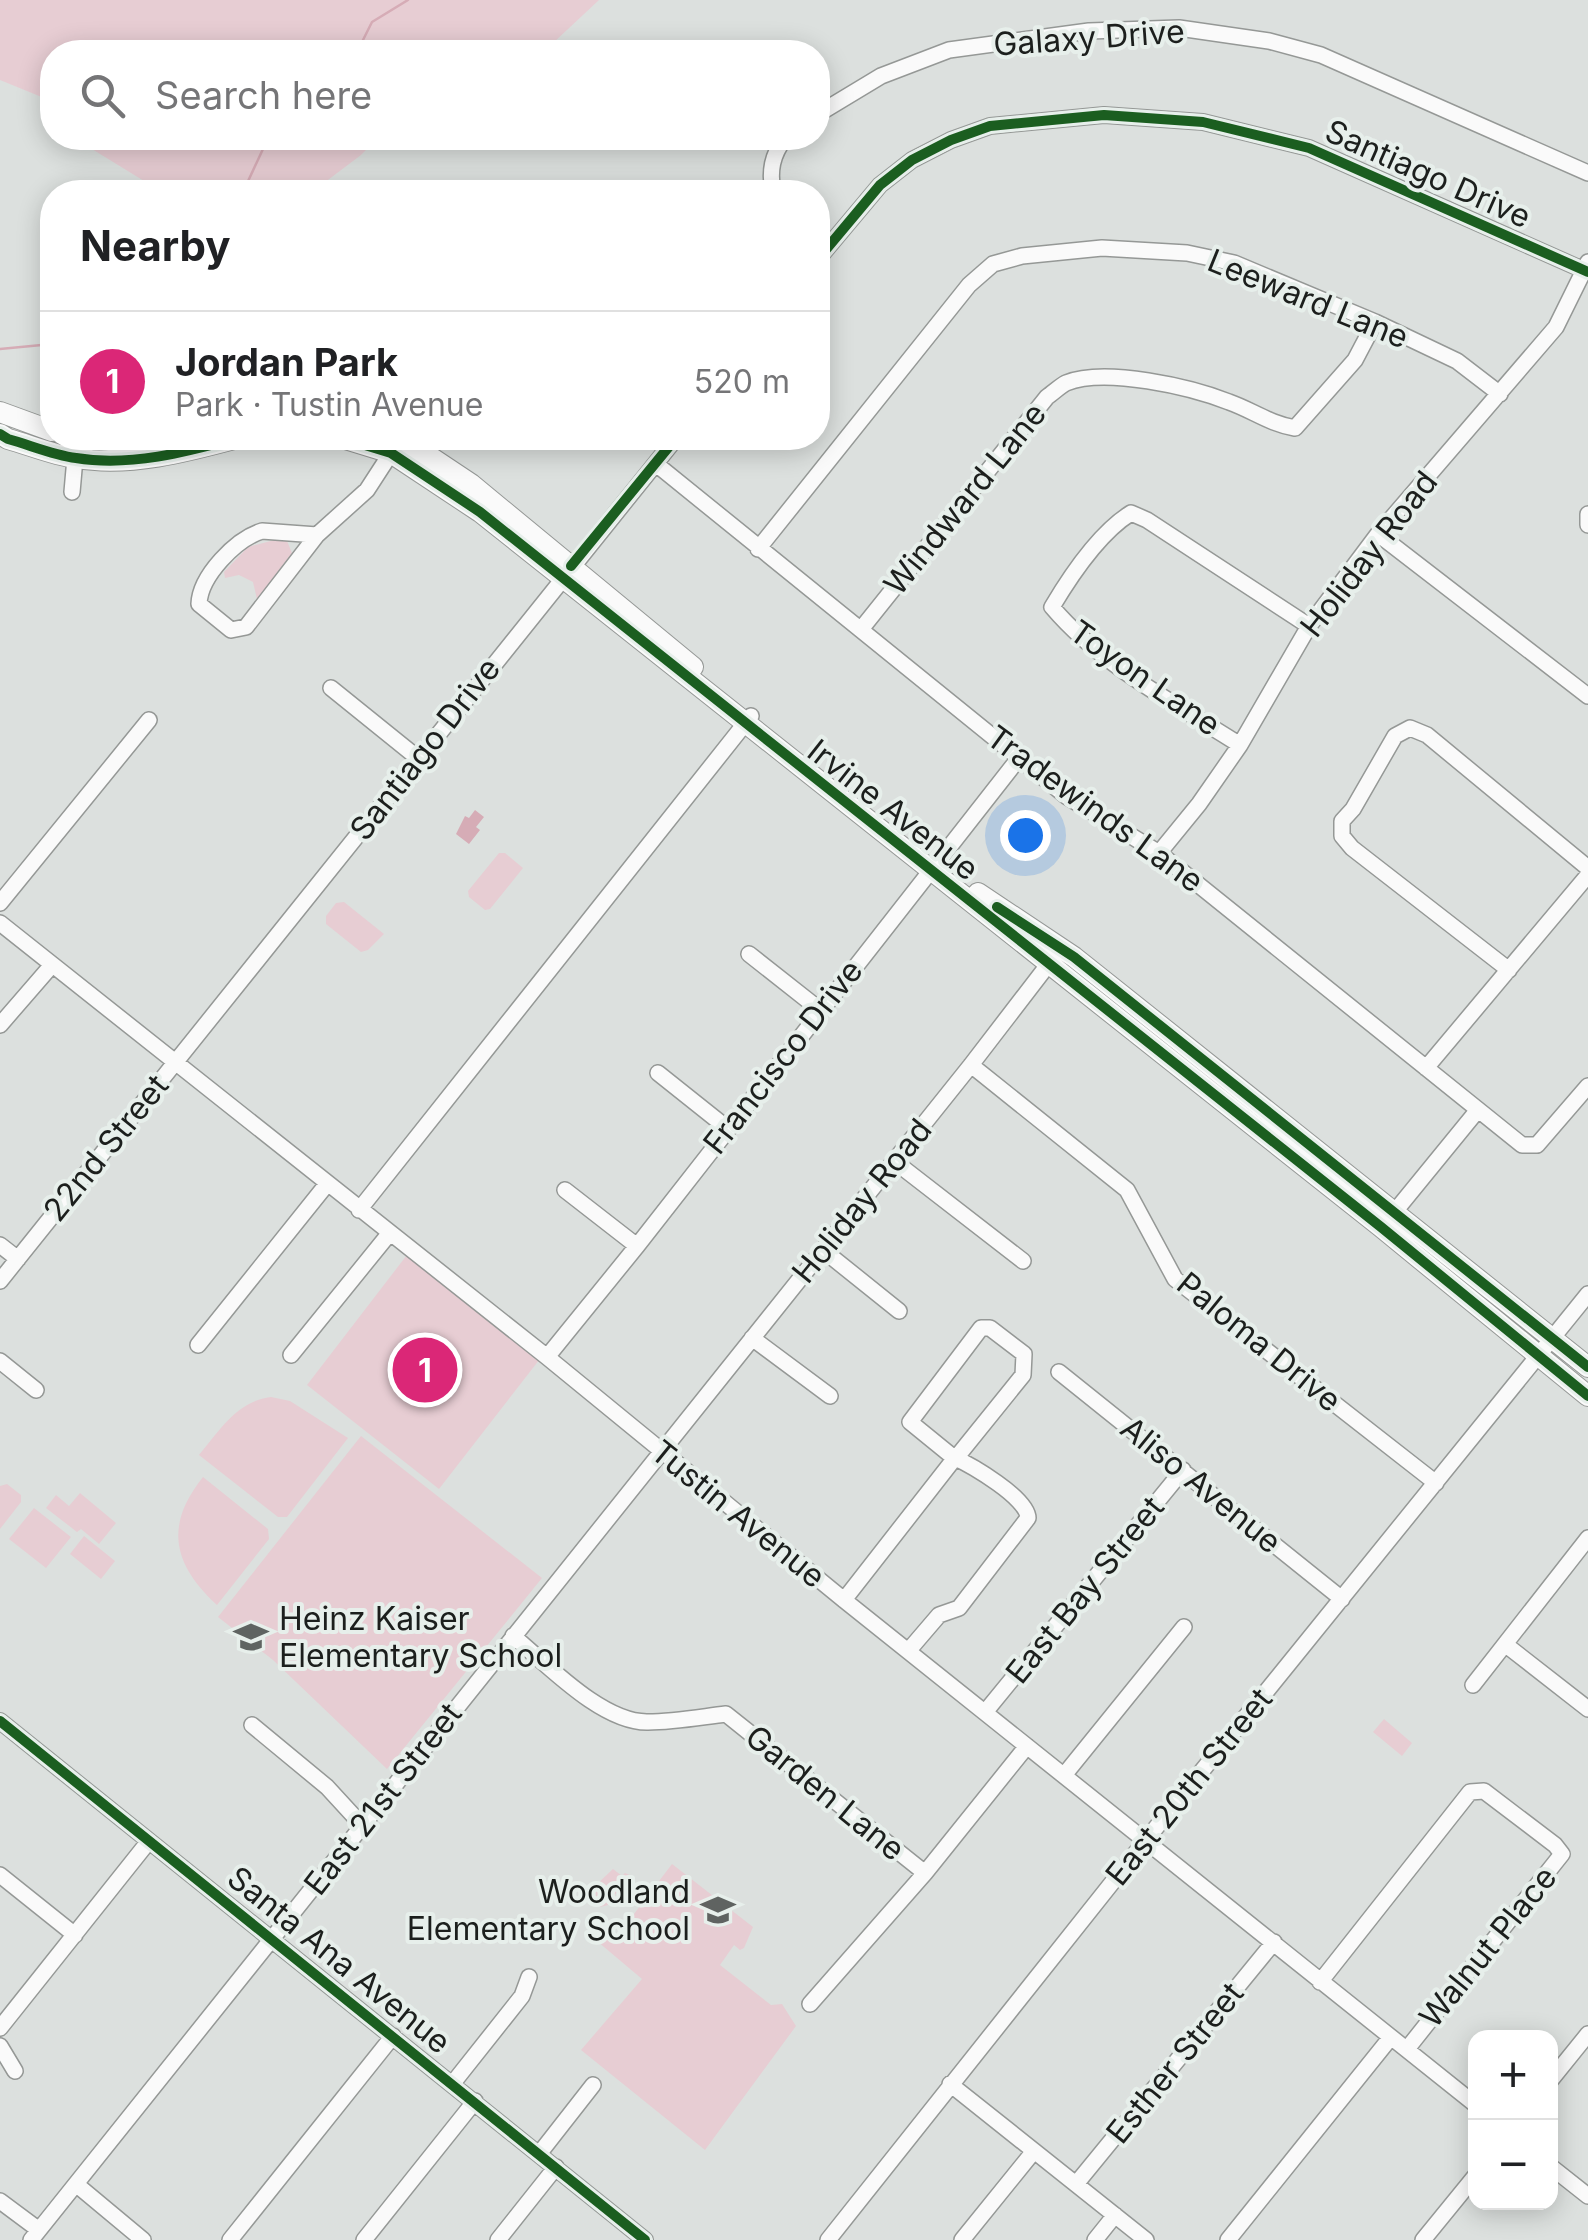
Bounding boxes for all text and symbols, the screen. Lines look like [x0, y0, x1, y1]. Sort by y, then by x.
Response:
street label: Galaxy Drive [992, 11, 1186, 64]
search box [40, 40, 830, 150]
icon: search [75, 68, 130, 123]
text: Search here [155, 72, 372, 118]
street label: Santiago Drive [1319, 111, 1537, 236]
text: Nearby [80, 220, 231, 271]
street label: Leeward Lane [1202, 241, 1414, 356]
text: Jordan Park [175, 339, 398, 385]
text: 1 [106, 362, 119, 401]
text: 520 m [694, 362, 790, 401]
text: Park · Tustin Avenue [175, 385, 483, 424]
street label: Windward Lane [875, 395, 1054, 603]
street label: Holiday Road [1292, 463, 1445, 644]
street label: Toyon Lane [1063, 611, 1228, 744]
street label: Santiago Drive [341, 650, 508, 848]
street label: Tradewinds Lane [979, 717, 1211, 900]
street label: Irvine Avenue [800, 731, 986, 888]
your location [1000, 810, 1051, 861]
street label: Francisco Drive [695, 952, 871, 1162]
street label: 22nd Street [35, 1067, 176, 1229]
street label: Holiday Road [784, 1111, 940, 1291]
street label: Paloma Drive [1169, 1264, 1349, 1420]
pin: 1 [392, 1332, 458, 1408]
street label: Aliso Avenue [1113, 1408, 1289, 1561]
street label: Tustin Avenue [643, 1432, 833, 1596]
street label: East Bay Street [997, 1488, 1172, 1691]
place label: Heinz Kaiser Elementary School [279, 1599, 562, 1675]
school or university icon: Heinz Kaiser Elementary School [232, 1618, 270, 1656]
street label: East 20th Street [1097, 1680, 1280, 1893]
street label: East 21st Street [296, 1695, 470, 1902]
street label: Garden Lane [738, 1717, 913, 1869]
street label: Santa Ana Avenue [220, 1858, 459, 2061]
street label: Walnut Place [1411, 1858, 1564, 2035]
place label: Woodland Elementary School [407, 1872, 690, 1948]
school or university icon: Woodland Elementary School [699, 1891, 737, 1929]
street label: Esther Street [1098, 1974, 1251, 2151]
map controls [1468, 2030, 1558, 2210]
button: + [1468, 2030, 1558, 2120]
button: − [1468, 2120, 1558, 2210]

